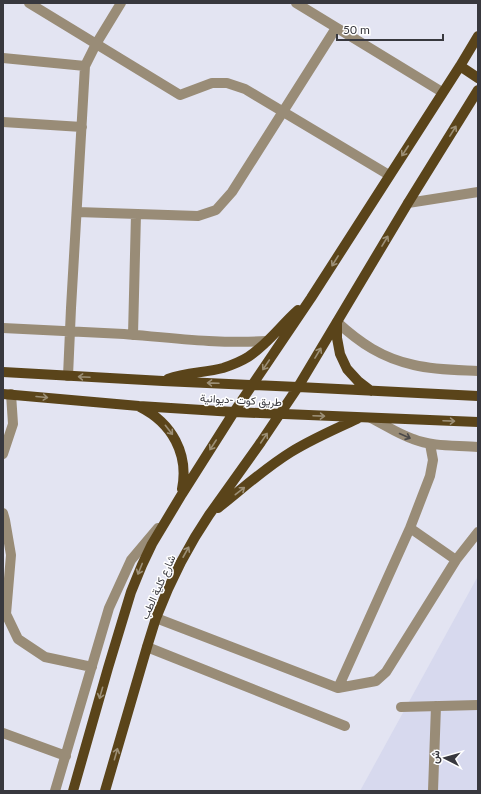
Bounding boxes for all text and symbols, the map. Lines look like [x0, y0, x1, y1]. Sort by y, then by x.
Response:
scale bar [337, 16, 443, 42]
text: 50 m [343, 22, 370, 37]
one-way arrow [449, 125, 457, 137]
one-way arrow [400, 145, 408, 157]
one-way arrow [381, 235, 389, 247]
one-way arrow [330, 255, 338, 267]
one-way arrow [315, 347, 323, 359]
one-way arrow [262, 359, 270, 370]
one-way arrow [78, 373, 91, 381]
one-way arrow [207, 379, 220, 387]
street label: طريق كوت -ديوانية [200, 391, 282, 409]
one-way arrow [35, 393, 48, 401]
one-way arrow [312, 412, 325, 420]
one-way arrow [442, 417, 455, 425]
one-way arrow [164, 424, 173, 435]
one-way arrow [260, 433, 268, 444]
one-way arrow [399, 433, 411, 440]
one-way arrow [209, 439, 217, 450]
one-way arrow [234, 487, 245, 496]
one-way arrow [183, 546, 191, 558]
street label: شارع كلية الطب [138, 552, 180, 622]
one-way arrow [136, 562, 144, 574]
one-way arrow [97, 686, 104, 699]
north arrow [425, 738, 465, 778]
one-way arrow [113, 747, 120, 760]
text: ش [427, 750, 443, 764]

